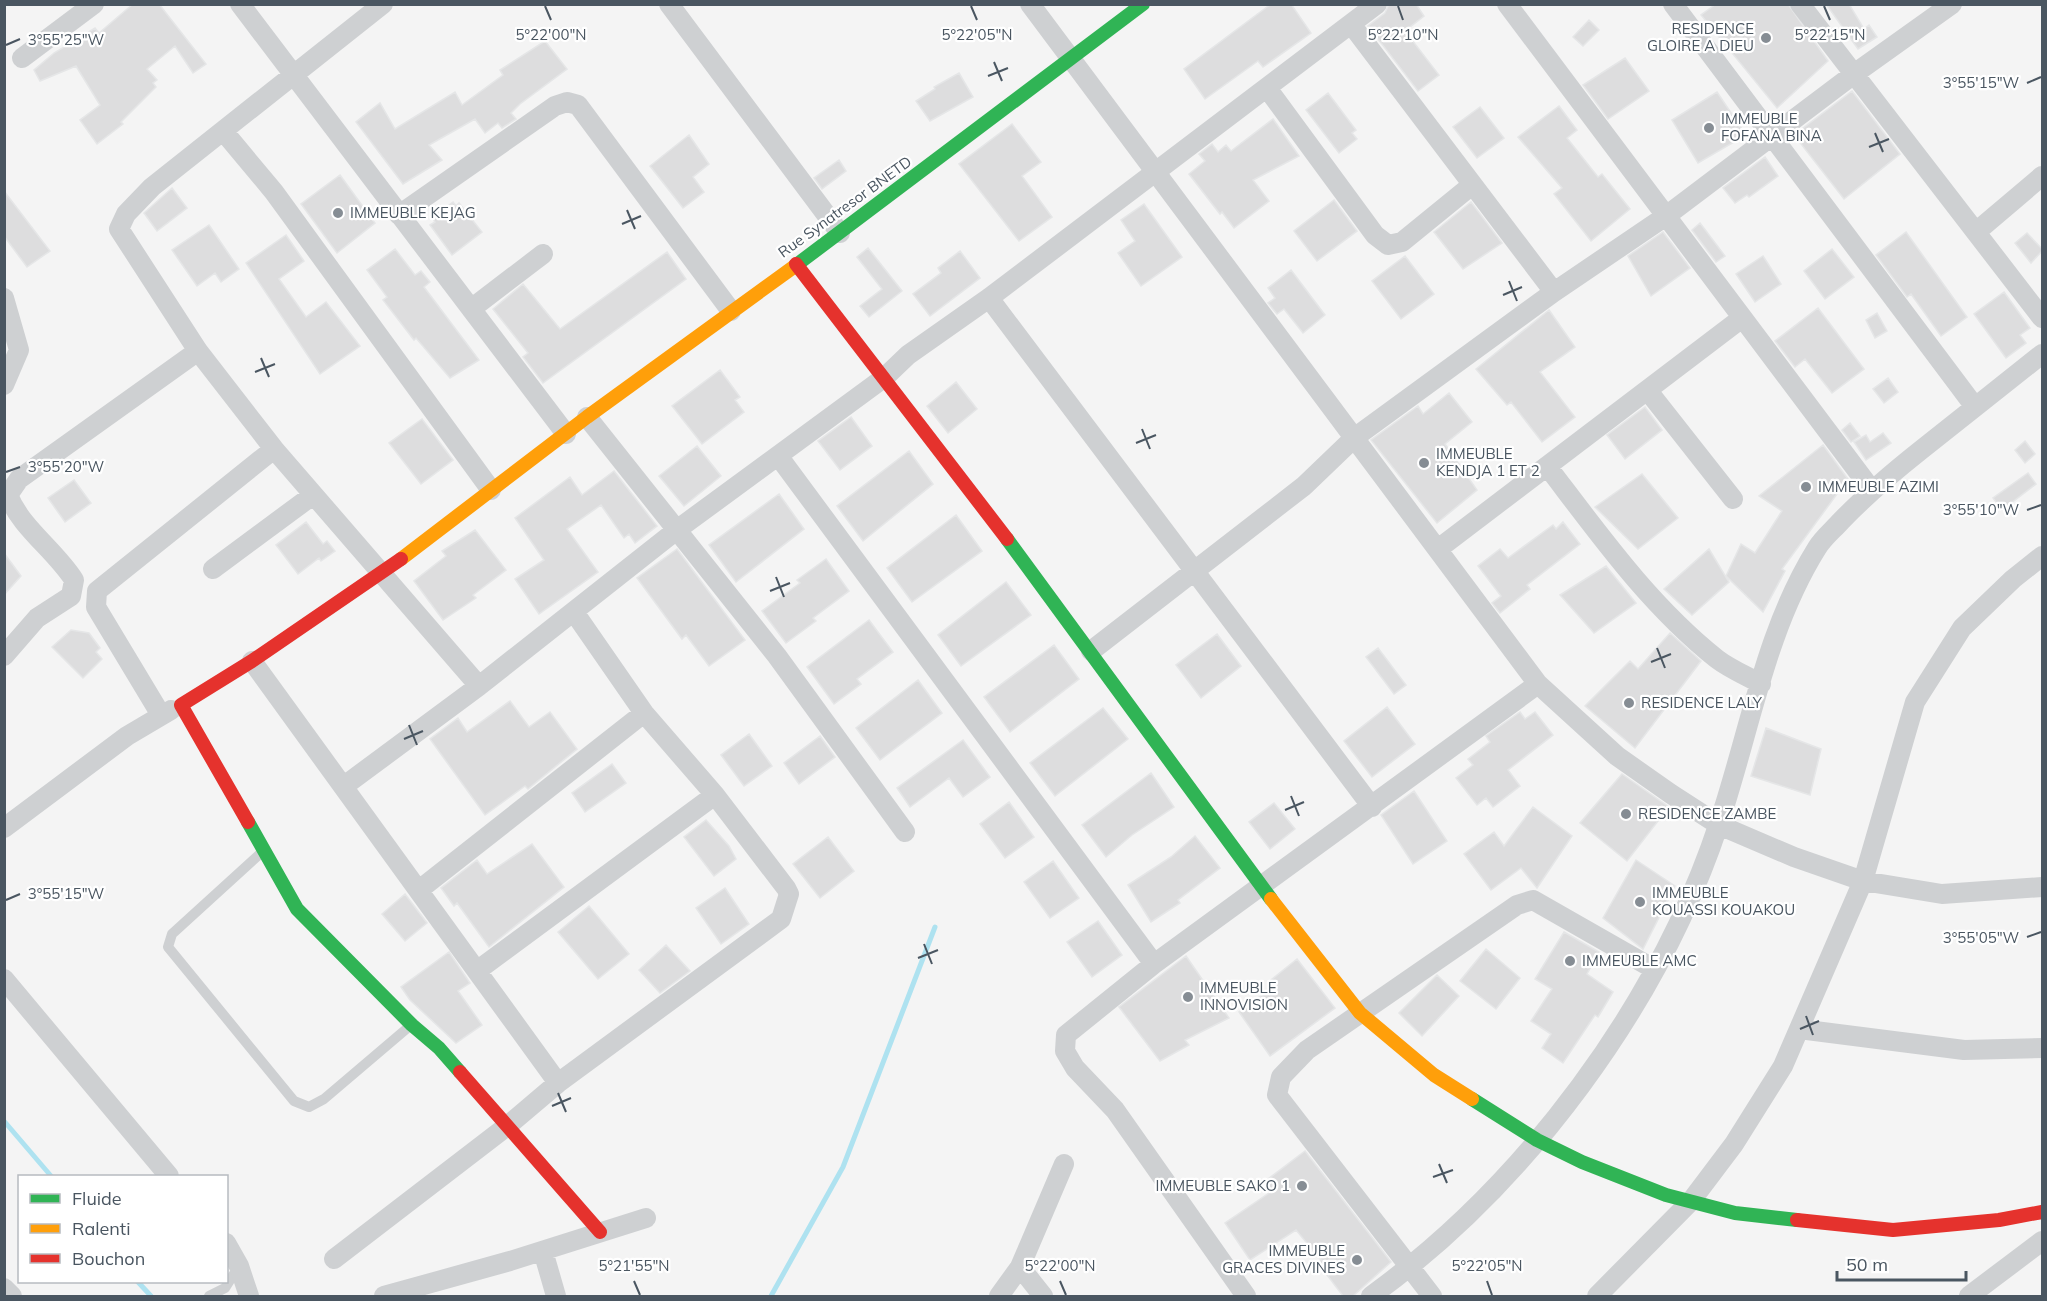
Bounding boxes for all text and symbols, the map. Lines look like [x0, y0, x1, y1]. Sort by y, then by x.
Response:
place label: RESIDENCE GLOIRE A DIEU [1647, 19, 1754, 55]
text: 5°22'00"N [516, 25, 586, 44]
text: 5°22'05"N [942, 25, 1012, 44]
text: 5°22'10"N [1368, 25, 1438, 44]
text: 5°22'15"N [1795, 25, 1865, 44]
text: 3°55'25"W [28, 30, 105, 49]
marker: RESIDENCE GLOIRE A DIEU [1759, 31, 1773, 45]
text: 3°55'15"W [1943, 73, 2020, 92]
place label: IMMEUBLE FOFANA BINA [1721, 109, 1822, 145]
marker: IMMEUBLE FOFANA BINA [1702, 121, 1716, 135]
street label: Rue Synatresor BNETD [774, 152, 915, 261]
place label: IMMEUBLE KEJAG [350, 203, 476, 222]
marker: IMMEUBLE KEJAG [331, 206, 345, 220]
place label: IMMEUBLE KENDJA 1 ET 2 [1436, 444, 1540, 480]
marker: IMMEUBLE KENDJA 1 ET 2 [1417, 456, 1431, 470]
text: 3°55'20"W [28, 457, 105, 476]
place label: IMMEUBLE AZIMI [1818, 477, 1939, 496]
marker: IMMEUBLE AZIMI [1799, 480, 1813, 494]
text: 3°55'10"W [1943, 500, 2020, 519]
place label: RESIDENCE LALY [1641, 693, 1763, 712]
marker: RESIDENCE LALY [1622, 696, 1636, 710]
place label: RESIDENCE ZAMBE [1638, 804, 1776, 823]
marker: RESIDENCE ZAMBE [1619, 807, 1633, 821]
place label: IMMEUBLE KOUASSI KOUAKOU [1652, 883, 1795, 919]
text: 3°55'15"W [28, 884, 105, 903]
marker: IMMEUBLE KOUASSI KOUAKOU [1633, 895, 1647, 909]
text: 3°55'05"W [1943, 928, 2020, 947]
place label: IMMEUBLE AMC [1582, 951, 1697, 970]
marker: IMMEUBLE AMC [1563, 954, 1577, 968]
place label: IMMEUBLE INNOVISION [1200, 978, 1288, 1014]
marker: IMMEUBLE INNOVISION [1181, 990, 1195, 1004]
legend [18, 1175, 228, 1283]
place label: IMMEUBLE SAKO 1 [1156, 1176, 1290, 1195]
marker: IMMEUBLE SAKO 1 [1295, 1179, 1309, 1193]
text: Fluide [72, 1187, 122, 1210]
text: Ralenti [72, 1217, 130, 1240]
place label: IMMEUBLE GRACES DIVINES [1222, 1241, 1345, 1277]
scale bar [1837, 1244, 1966, 1282]
text: Bouchon [72, 1247, 145, 1270]
marker: IMMEUBLE GRACES DIVINES [1350, 1253, 1364, 1267]
text: 50 m [1846, 1253, 1888, 1276]
text: 5°21'55"N [599, 1256, 669, 1275]
text: 5°22'00"N [1025, 1256, 1095, 1275]
text: 5°22'05"N [1452, 1256, 1522, 1275]

